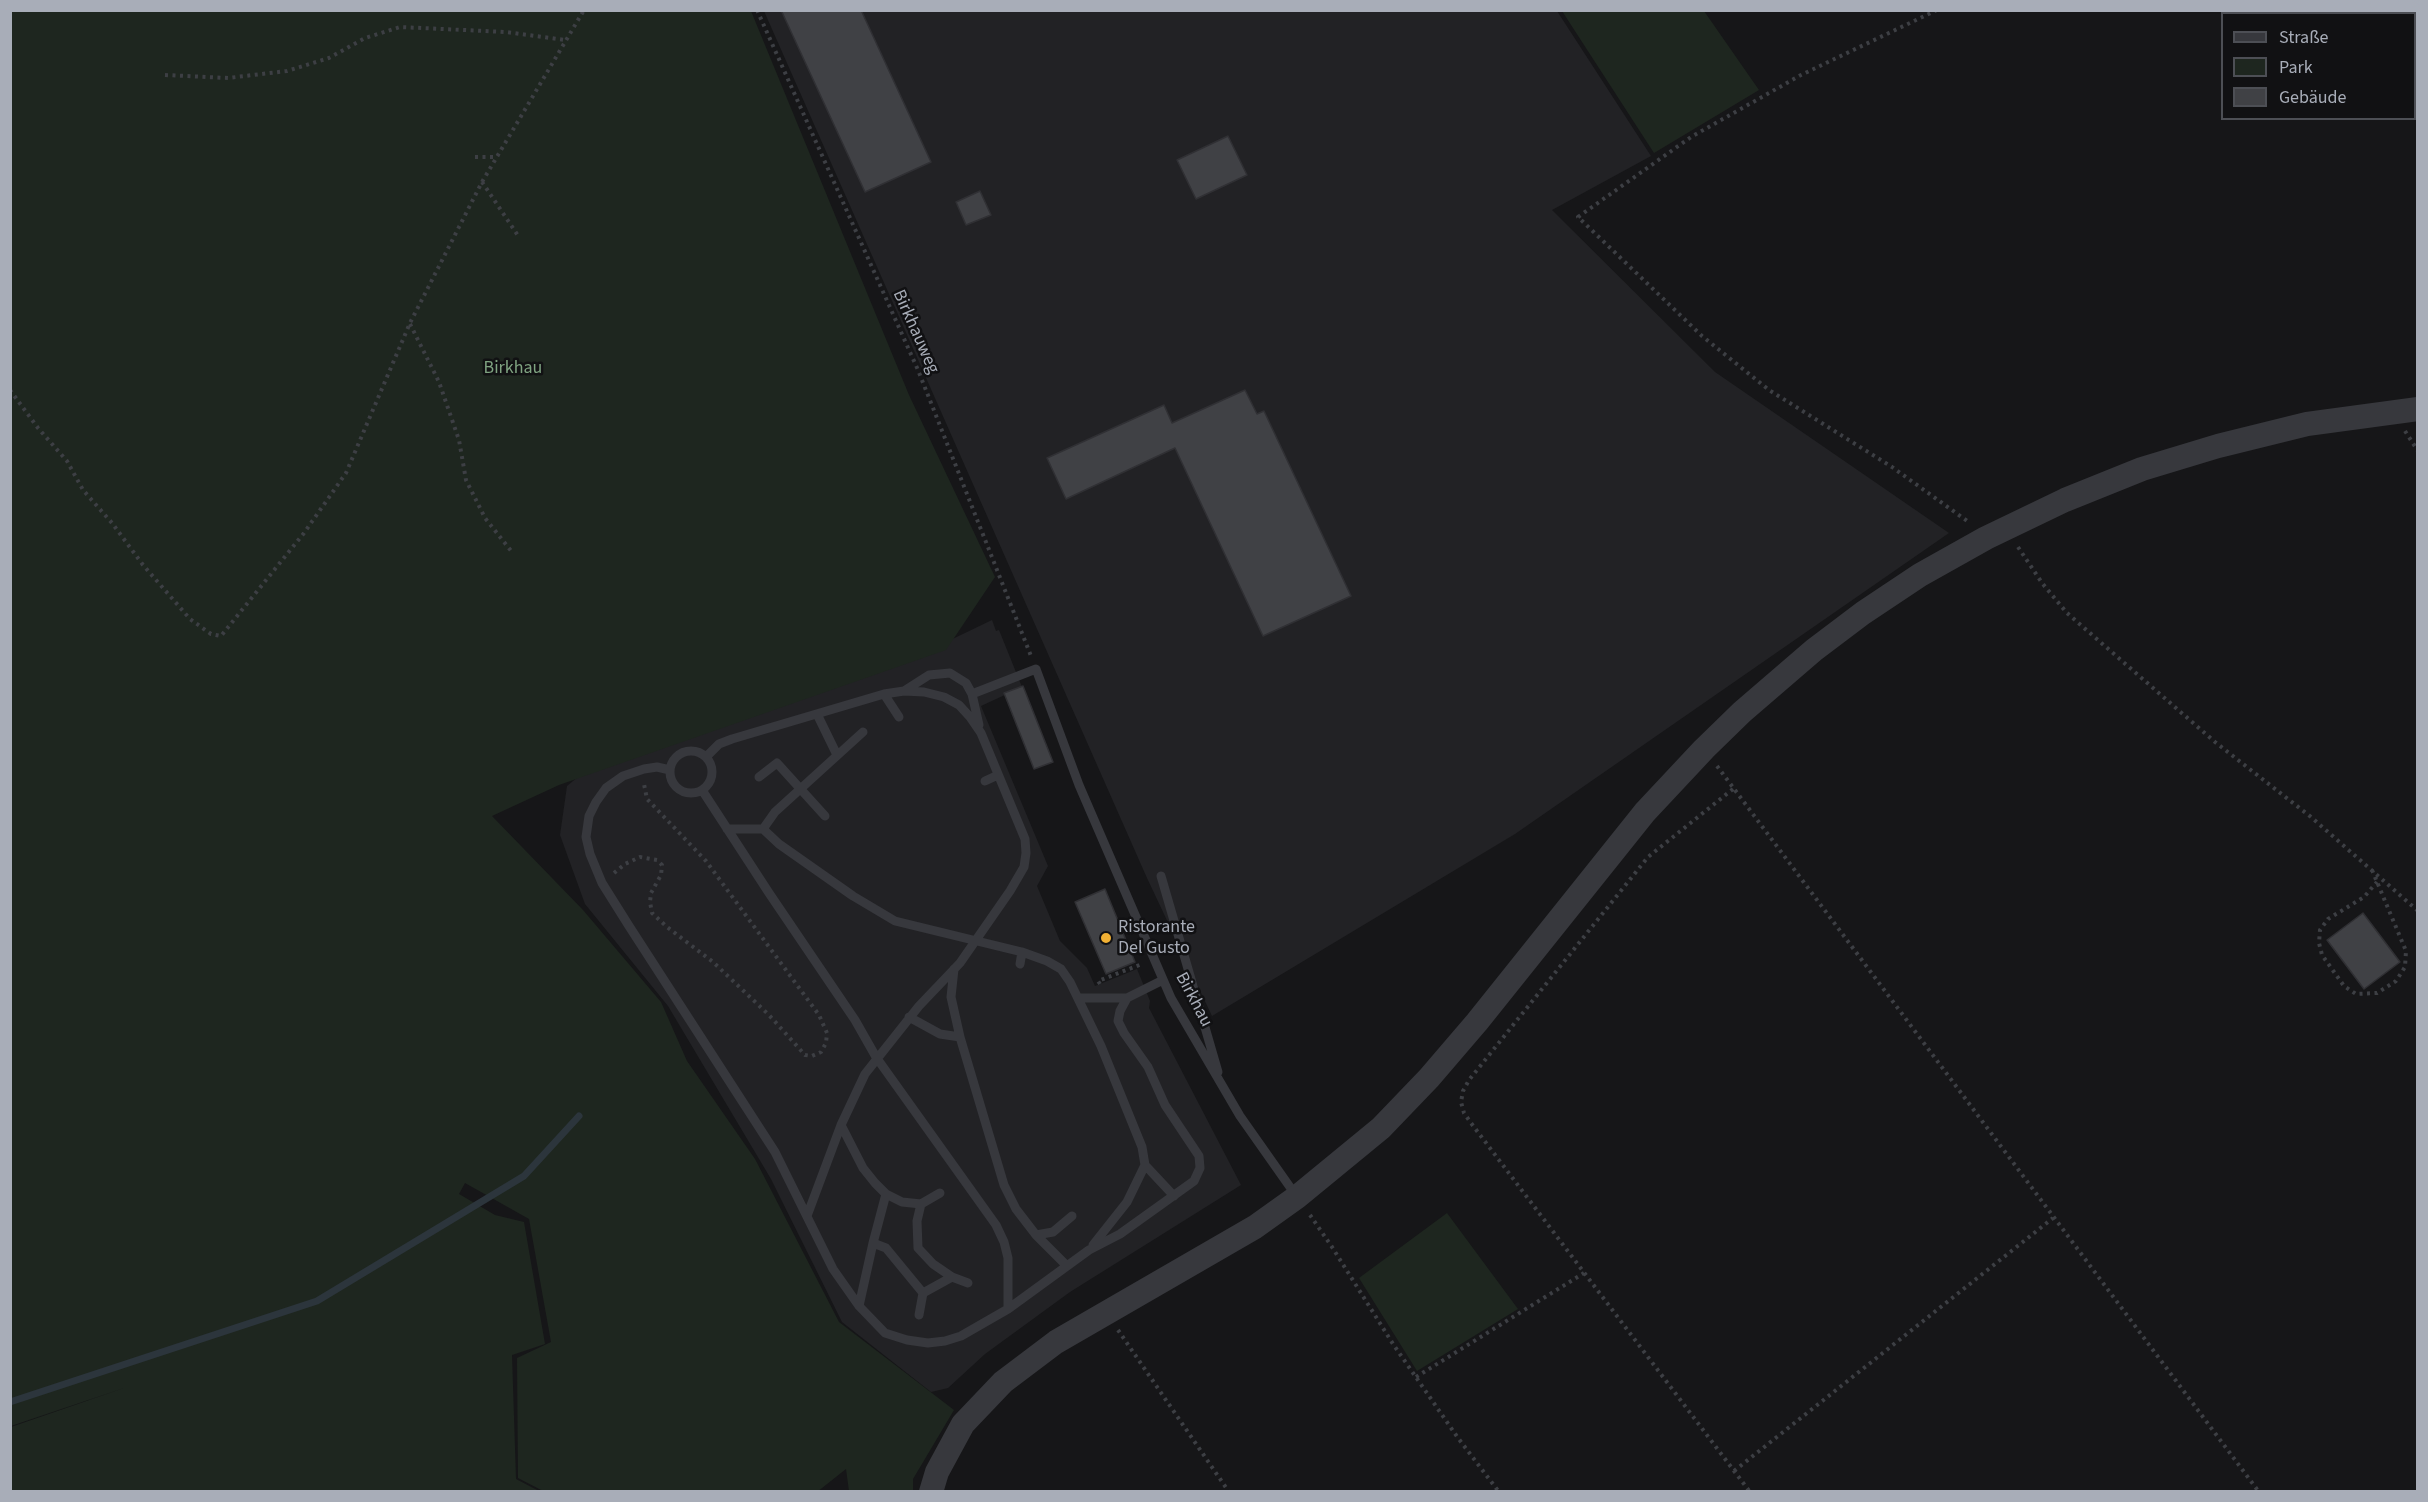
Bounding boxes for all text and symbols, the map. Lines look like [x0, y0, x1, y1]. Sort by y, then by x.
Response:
legend [2221, 12, 2416, 120]
text: Straße [2279, 25, 2328, 50]
text: Park [2279, 55, 2313, 80]
text: Gebäude [2279, 85, 2347, 110]
street label: Birkhauweg [887, 287, 943, 377]
park label: Birkhau [484, 358, 542, 380]
place label: Ristorante Del Gusto [1118, 917, 1195, 960]
marker: Ristorante Del Gusto [1099, 931, 1113, 945]
street label: Birkhau [1170, 969, 1216, 1031]

